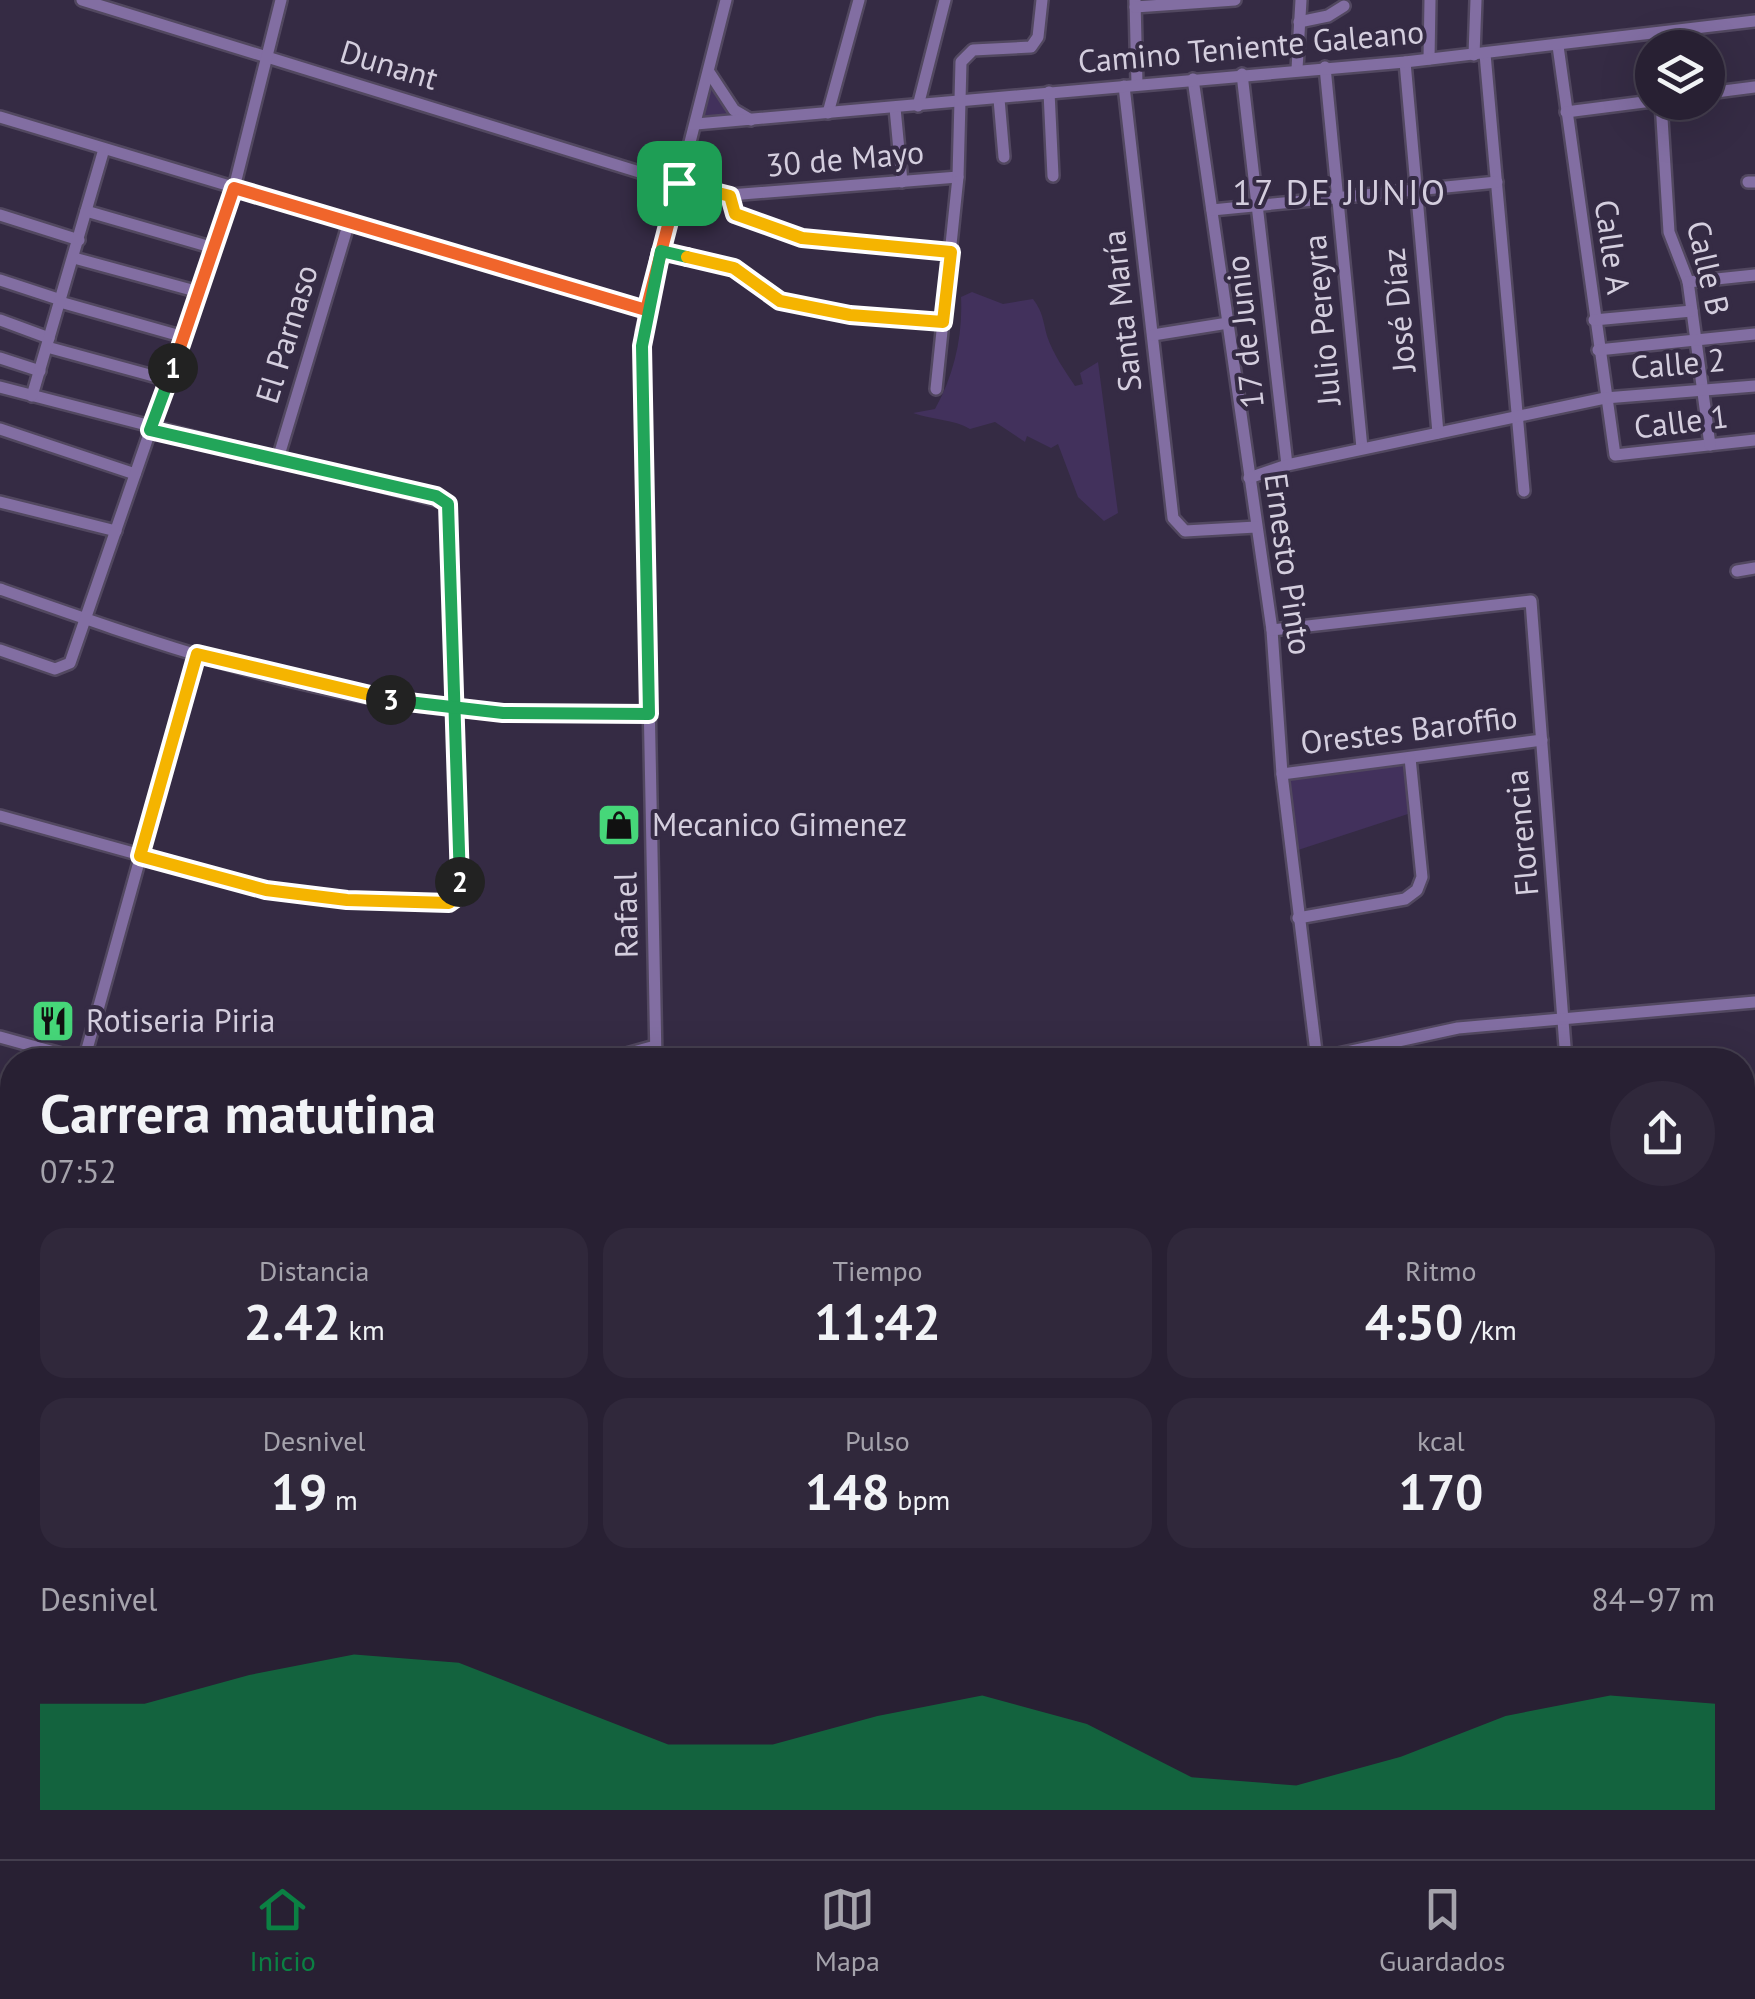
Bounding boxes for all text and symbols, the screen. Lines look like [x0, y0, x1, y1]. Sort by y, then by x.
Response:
street label: Camino Teniente Galeano [1076, 10, 1426, 82]
street label: Dunant [335, 29, 443, 99]
map controls [1635, 30, 1725, 120]
button: layers [1635, 30, 1725, 120]
street label: 30 de Mayo [764, 130, 926, 186]
pin [637, 141, 722, 226]
icon: arrive [652, 156, 707, 211]
district label: 17 DE JUNIO [1233, 169, 1447, 215]
street label: Calle A [1586, 197, 1640, 297]
street label: Calle B [1678, 216, 1740, 319]
street label: Santa María [1092, 228, 1150, 394]
street label: Julio Pereyra [1293, 233, 1350, 409]
street label: José Díaz [1372, 246, 1425, 376]
street label: 17 de Junio [1215, 254, 1273, 411]
street label: El Parnaso [245, 259, 327, 408]
street label: Calle 2 [1629, 338, 1727, 388]
pin: 1 [148, 343, 198, 393]
text: 1 [165, 349, 181, 386]
street label: Calle 1 [1631, 394, 1730, 448]
street label: Ernesto Pinto [1255, 470, 1323, 657]
pin: 3 [366, 675, 416, 725]
text: 3 [383, 681, 399, 718]
street label: Orestes Baroffio [1298, 695, 1520, 763]
street label: Florencia [1495, 768, 1547, 898]
shop icon: Mecanico Gimenez [596, 802, 642, 848]
place label: Mecanico Gimenez [652, 803, 907, 845]
pin: 2 [435, 857, 485, 907]
text: 2 [452, 863, 468, 900]
street label: Rafael [603, 871, 647, 959]
restaurant icon: Rotiseria Piria [30, 998, 76, 1044]
place label: Rotiseria Piria [86, 999, 275, 1041]
text: Carrera matutina [40, 1077, 436, 1148]
button: share [1610, 1081, 1715, 1186]
text: 07:52 [40, 1150, 117, 1192]
text: Distancia [259, 1252, 369, 1289]
text: Tiempo [832, 1252, 923, 1289]
text: Ritmo [1405, 1252, 1477, 1289]
text: 2.42 [244, 1289, 341, 1354]
text: 11:42 [814, 1289, 941, 1354]
text: 4:50 [1365, 1289, 1463, 1354]
text: km [341, 1311, 385, 1348]
text: /km [1463, 1311, 1517, 1348]
text: Desnivel [263, 1422, 366, 1459]
text: Pulso [845, 1422, 910, 1459]
text: kcal [1417, 1422, 1465, 1459]
text: 19 [271, 1459, 327, 1524]
text: 148 [805, 1459, 890, 1524]
text: 170 [1398, 1459, 1483, 1524]
text: m [327, 1481, 358, 1518]
text: bpm [890, 1481, 950, 1518]
text: Desnivel [40, 1578, 157, 1620]
text: 84–97 m [1591, 1578, 1715, 1620]
tab: Inicio [250, 1882, 316, 1979]
tab: Mapa [815, 1882, 880, 1979]
tab: Guardados [1379, 1882, 1505, 1979]

